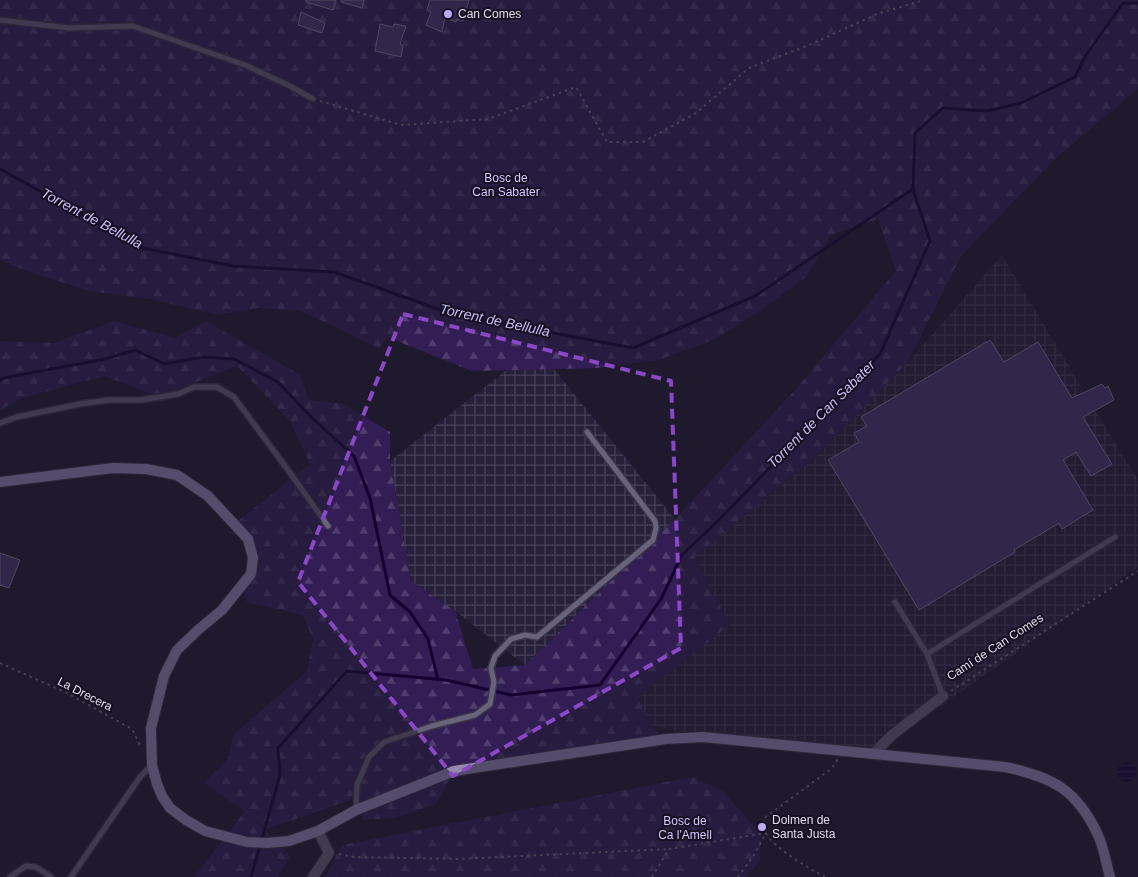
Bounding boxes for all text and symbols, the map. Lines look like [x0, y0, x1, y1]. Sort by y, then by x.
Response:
place label: Can Comes [458, 7, 521, 21]
marker: Can Comes [442, 8, 454, 20]
park label: Bosc de Can Sabater [472, 171, 540, 199]
water label: Torrent de Bellulla [39, 185, 146, 252]
water label: Torrent de Bellulla [438, 300, 552, 340]
water label: Torrent de Can Sabater [764, 356, 879, 471]
street label: Camí de Can Comes [944, 611, 1046, 683]
street label: La Drecera [55, 674, 115, 714]
place label: Dolmen de Santa Justa [772, 813, 836, 841]
park label: Bosc de Ca l'Amell [658, 814, 712, 842]
marker: Dolmen de Santa Justa [756, 821, 768, 833]

